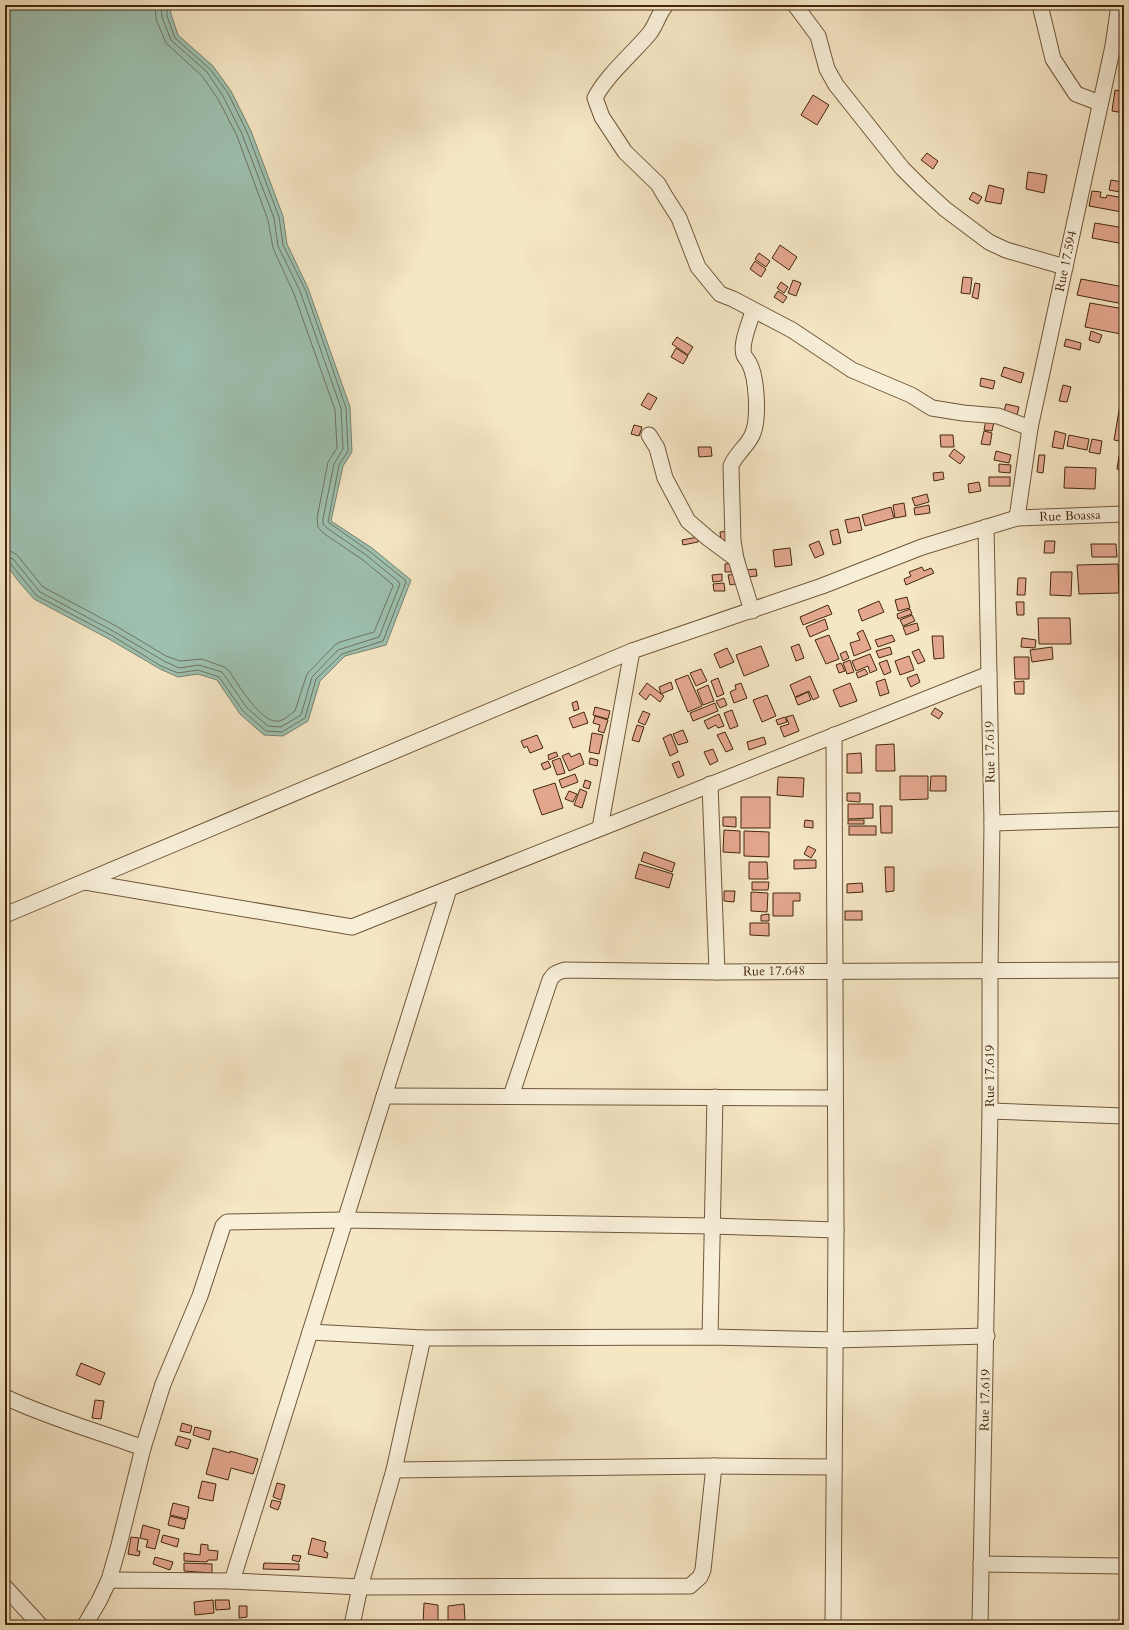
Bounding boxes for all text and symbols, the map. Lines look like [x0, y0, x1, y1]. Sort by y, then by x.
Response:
street label: Rue 17.594 [1051, 228, 1081, 293]
street label: Rue Boassa [1039, 506, 1101, 526]
street label: Rue 17.619 [980, 720, 1000, 783]
street label: Rue 17.648 [743, 961, 805, 981]
street label: Rue 17.619 [981, 1045, 999, 1107]
street label: Rue 17.619 [975, 1368, 995, 1431]

